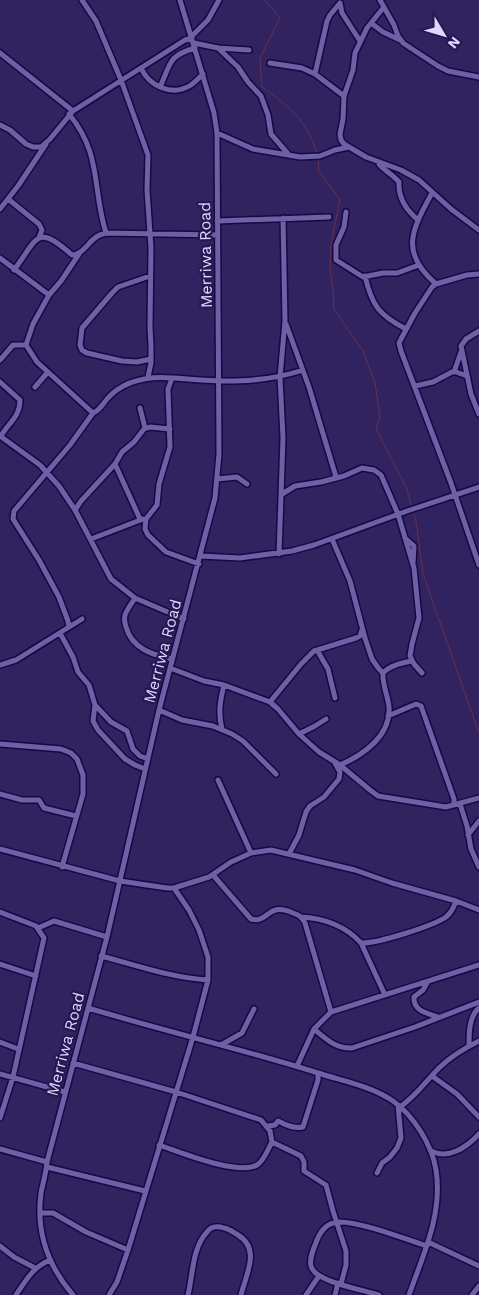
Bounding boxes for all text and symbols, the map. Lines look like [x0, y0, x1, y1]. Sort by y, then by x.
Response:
north arrow [419, 10, 469, 60]
text: N [445, 34, 464, 52]
street label: Merriwa Road [195, 202, 216, 308]
street label: Merriwa Road [140, 597, 185, 705]
street label: Merriwa Road [43, 990, 88, 1098]

